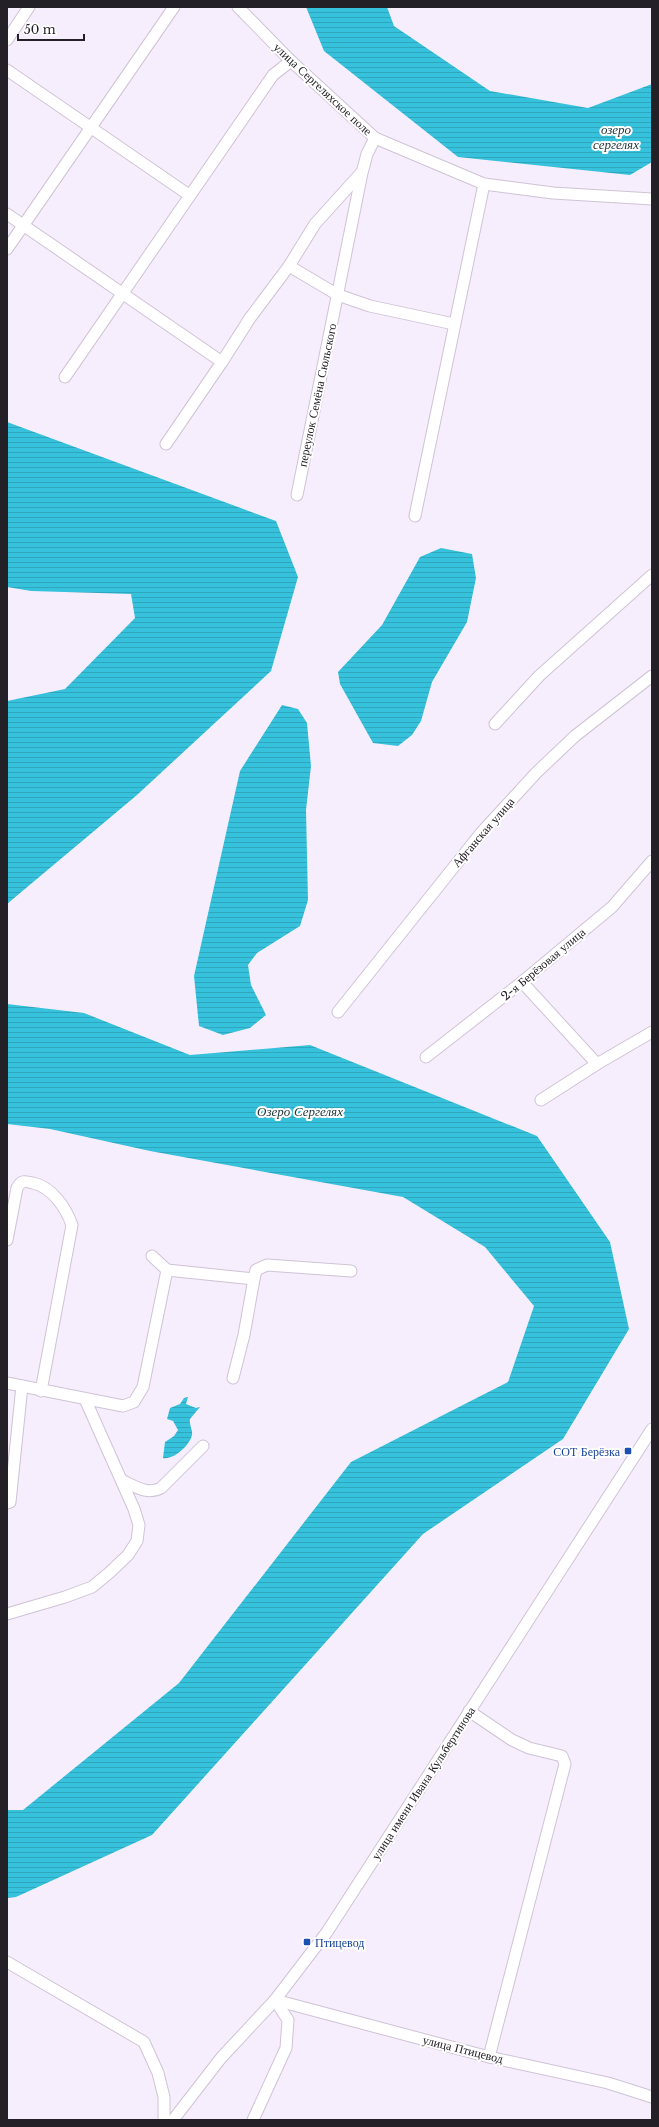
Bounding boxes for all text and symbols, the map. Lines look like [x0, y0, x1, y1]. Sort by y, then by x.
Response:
scale bar [18, 16, 84, 42]
text: 50 m [24, 22, 56, 37]
street label: улица Сергеляхское поле [271, 40, 375, 138]
water label: озеро сергелях [593, 121, 639, 153]
street label: переулок Семёна Сюльского [294, 322, 340, 468]
street label: Афганская улица [449, 794, 518, 870]
street label: 2-я Берёзовая улица [498, 924, 589, 1004]
water label: Озеро Сергелях [257, 1103, 343, 1120]
place label: СОТ Берёзка [553, 1444, 621, 1459]
marker: СОТ Берёзка [623, 1446, 633, 1456]
street label: улица имени Ивана Кульбертинова [368, 1703, 479, 1862]
place label: Птицевод [315, 1935, 364, 1950]
marker: Птицевод [302, 1937, 312, 1947]
street label: улица Птицевод [421, 2032, 505, 2066]

